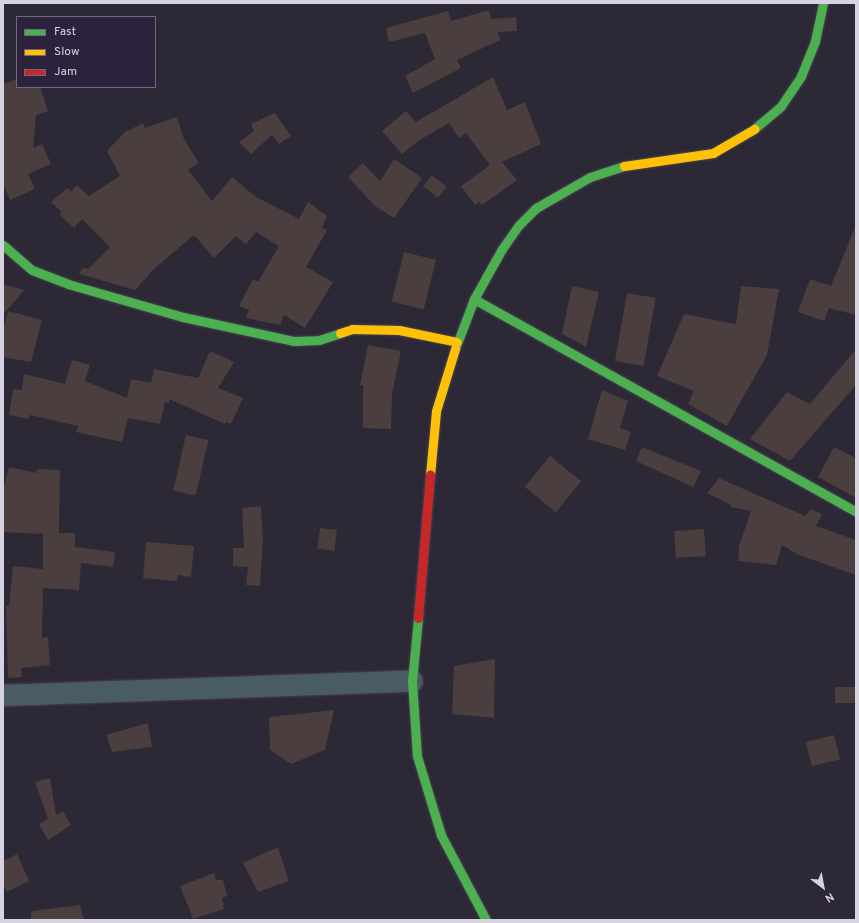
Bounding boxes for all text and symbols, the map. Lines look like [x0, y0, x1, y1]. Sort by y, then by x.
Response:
legend [16, 16, 156, 88]
text: Fast [54, 24, 76, 40]
text: Slow [54, 44, 80, 60]
text: Jam [54, 64, 77, 80]
north arrow [803, 867, 843, 907]
text: N [822, 889, 836, 905]

